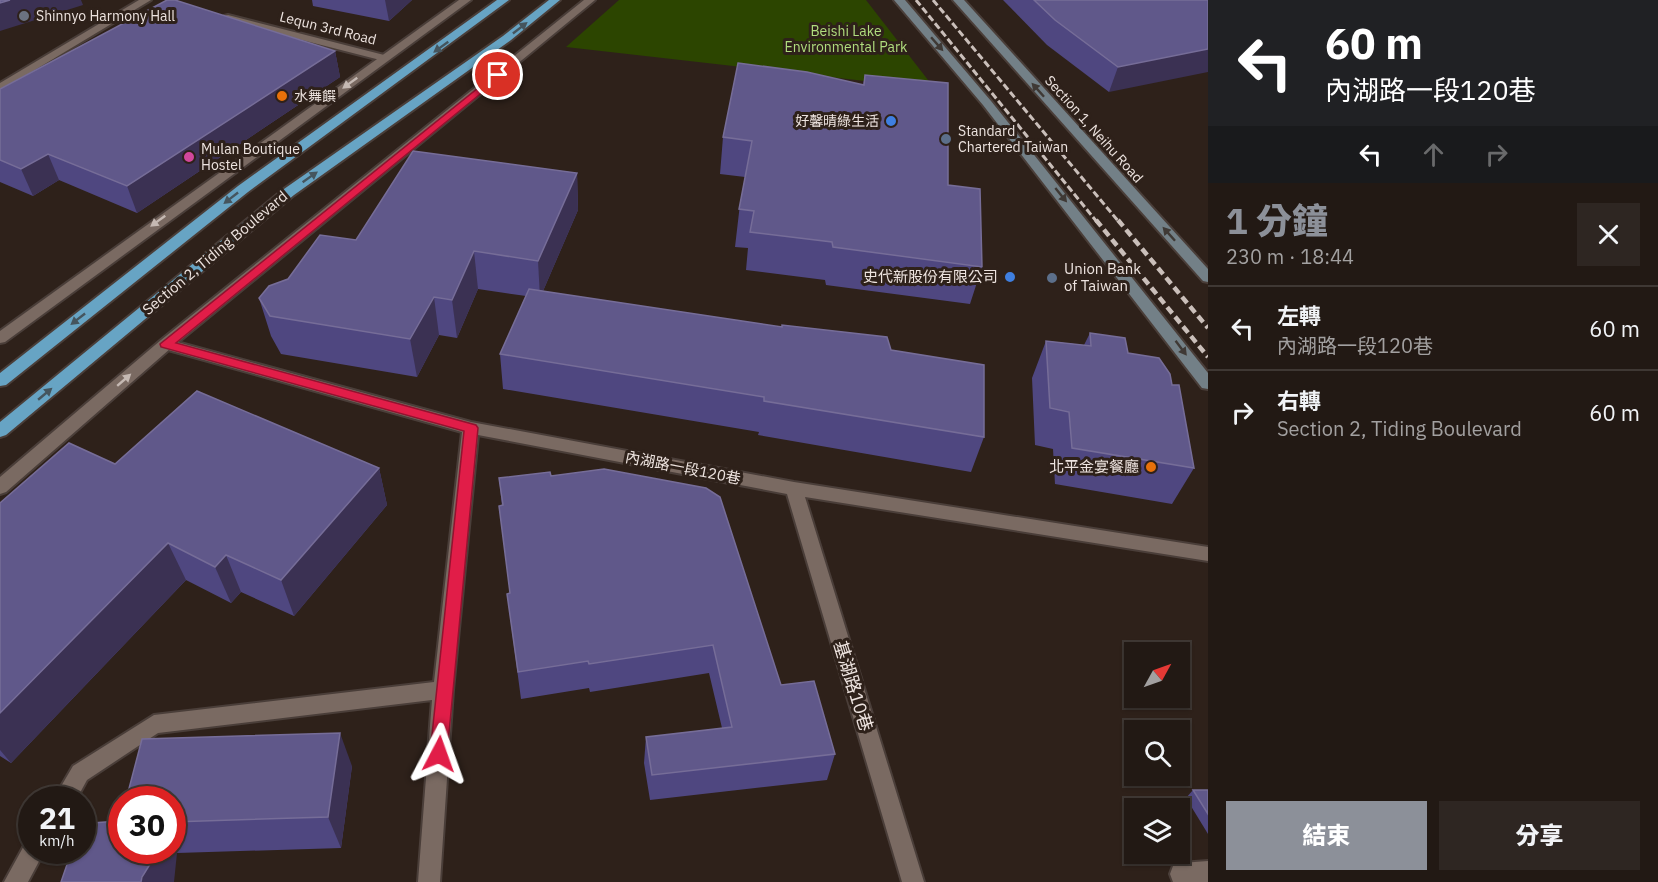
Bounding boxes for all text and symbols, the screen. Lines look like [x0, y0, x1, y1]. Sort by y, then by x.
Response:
place label: Shinnyo Harmony Hall [36, 7, 175, 25]
street label: Lequn 3rd Road [278, 7, 378, 49]
marker: Shinnyo Harmony Hall [17, 9, 31, 23]
text: 60 m [1325, 16, 1423, 71]
one-way arrow [512, 21, 528, 34]
park label: Beishi Lake Environmental Park [785, 22, 908, 56]
icon: left [1226, 24, 1304, 102]
one-way arrow [930, 36, 943, 51]
one-way arrow [433, 41, 448, 53]
pin [472, 49, 523, 100]
icon: arrive [481, 58, 514, 91]
street label: Section 1, Neihu Road [1041, 72, 1147, 186]
text: 內湖路一段120巷 [1325, 72, 1536, 107]
one-way arrow [343, 77, 359, 89]
one-way arrow [1031, 82, 1045, 97]
place label: 水舞饌 [294, 87, 336, 105]
marker: 水舞饌 [275, 89, 289, 103]
place label: 好馨晴綠生活 [795, 112, 879, 130]
marker: 好馨晴綠生活 [884, 114, 898, 128]
place label: Standard Chartered Taiwan [958, 122, 1068, 156]
marker: Standard Chartered Taiwan [939, 132, 953, 146]
icon: left [1354, 138, 1387, 171]
icon: ahead [1417, 138, 1450, 171]
icon: right [1480, 138, 1513, 171]
place label: Mulan Boutique Hostel [201, 140, 300, 174]
marker: Mulan Boutique Hostel [182, 150, 196, 164]
one-way arrow [301, 171, 317, 183]
street label: Section 2, Tiding Boulevard [138, 186, 291, 319]
one-way arrow [1054, 187, 1067, 203]
one-way arrow [224, 191, 239, 204]
text: 1 分鐘 [1226, 197, 1328, 244]
button: close [1577, 203, 1640, 266]
one-way arrow [151, 215, 166, 227]
one-way arrow [1162, 227, 1176, 242]
text: 230 m · 18:44 [1226, 243, 1354, 270]
place label: Union Bank of Taiwan [1064, 259, 1141, 295]
place label: 史代新股份有限公司 [863, 267, 998, 286]
marker: 史代新股份有限公司 [1003, 270, 1017, 284]
marker: Union Bank of Taiwan [1045, 271, 1059, 285]
text: 左轉 [1277, 301, 1321, 330]
one-way arrow [71, 312, 86, 325]
icon: left [1226, 312, 1259, 345]
text: 60 m [1589, 314, 1640, 343]
text: 內湖路一段120巷 [1277, 332, 1433, 359]
one-way arrow [1175, 341, 1187, 356]
one-way arrow [116, 374, 132, 387]
text: 右轉 [1277, 386, 1321, 415]
one-way arrow [37, 387, 53, 400]
icon: right [1226, 396, 1259, 429]
text: 60 m [1589, 398, 1640, 427]
text: Section 2, Tiding Boulevard [1277, 415, 1522, 442]
street label: 內湖路一段120巷 [624, 447, 742, 488]
place label: 北平金宴餐廳 [1049, 457, 1139, 476]
marker: 北平金宴餐廳 [1144, 460, 1158, 474]
street label: 基湖路10巷 [829, 638, 878, 734]
north arrow [1124, 642, 1190, 708]
map controls [1124, 642, 1190, 864]
button: search [1124, 720, 1190, 786]
position arrow [407, 722, 471, 786]
speed limit sign: 30 [108, 786, 186, 864]
text: 21 [39, 798, 75, 837]
button: layers [1124, 798, 1190, 864]
button: 結束 [1226, 801, 1427, 870]
button: 分享 [1439, 801, 1640, 870]
text: km/h [39, 831, 75, 850]

